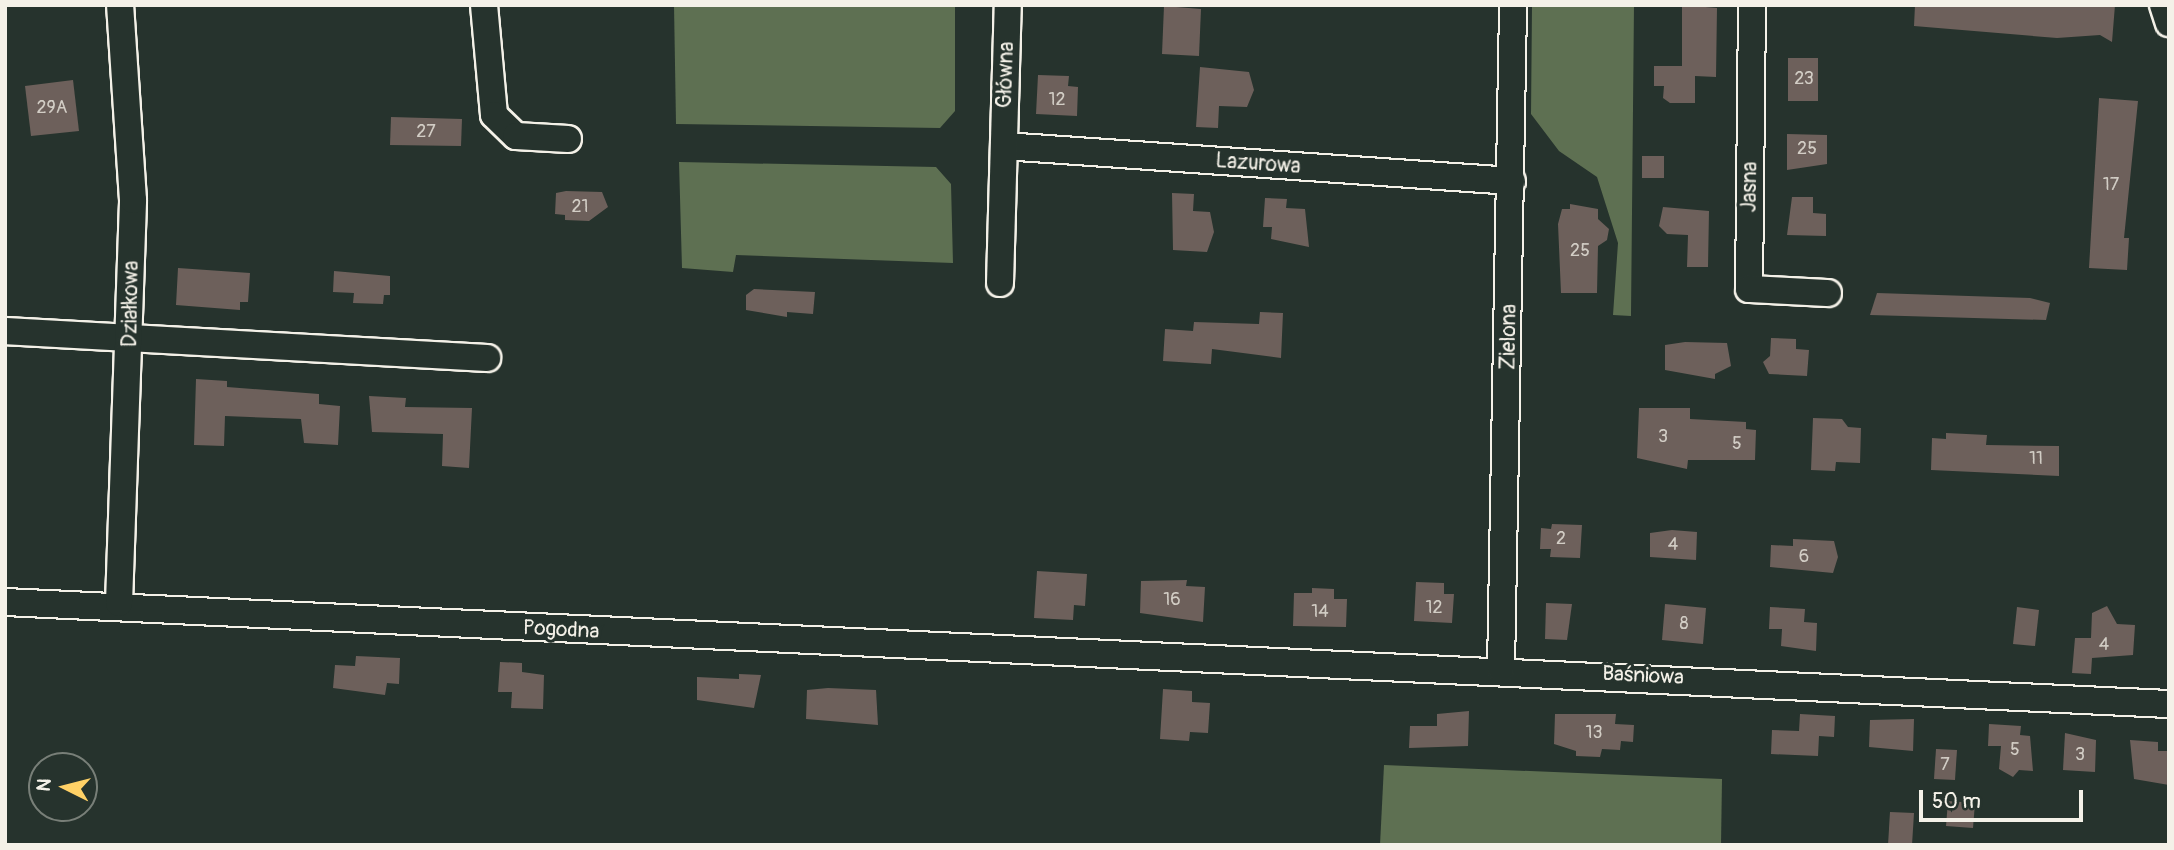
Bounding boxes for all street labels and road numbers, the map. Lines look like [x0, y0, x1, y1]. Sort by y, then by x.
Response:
street label: Główna [992, 41, 1020, 109]
street label: Lazurowa [1215, 148, 1301, 180]
street label: Jasna [1737, 161, 1763, 213]
street label: Działkowa [118, 261, 144, 347]
street label: Zielona [1496, 304, 1522, 370]
street label: Pogodna [522, 615, 600, 645]
street label: Baśniowa [1602, 661, 1684, 691]

